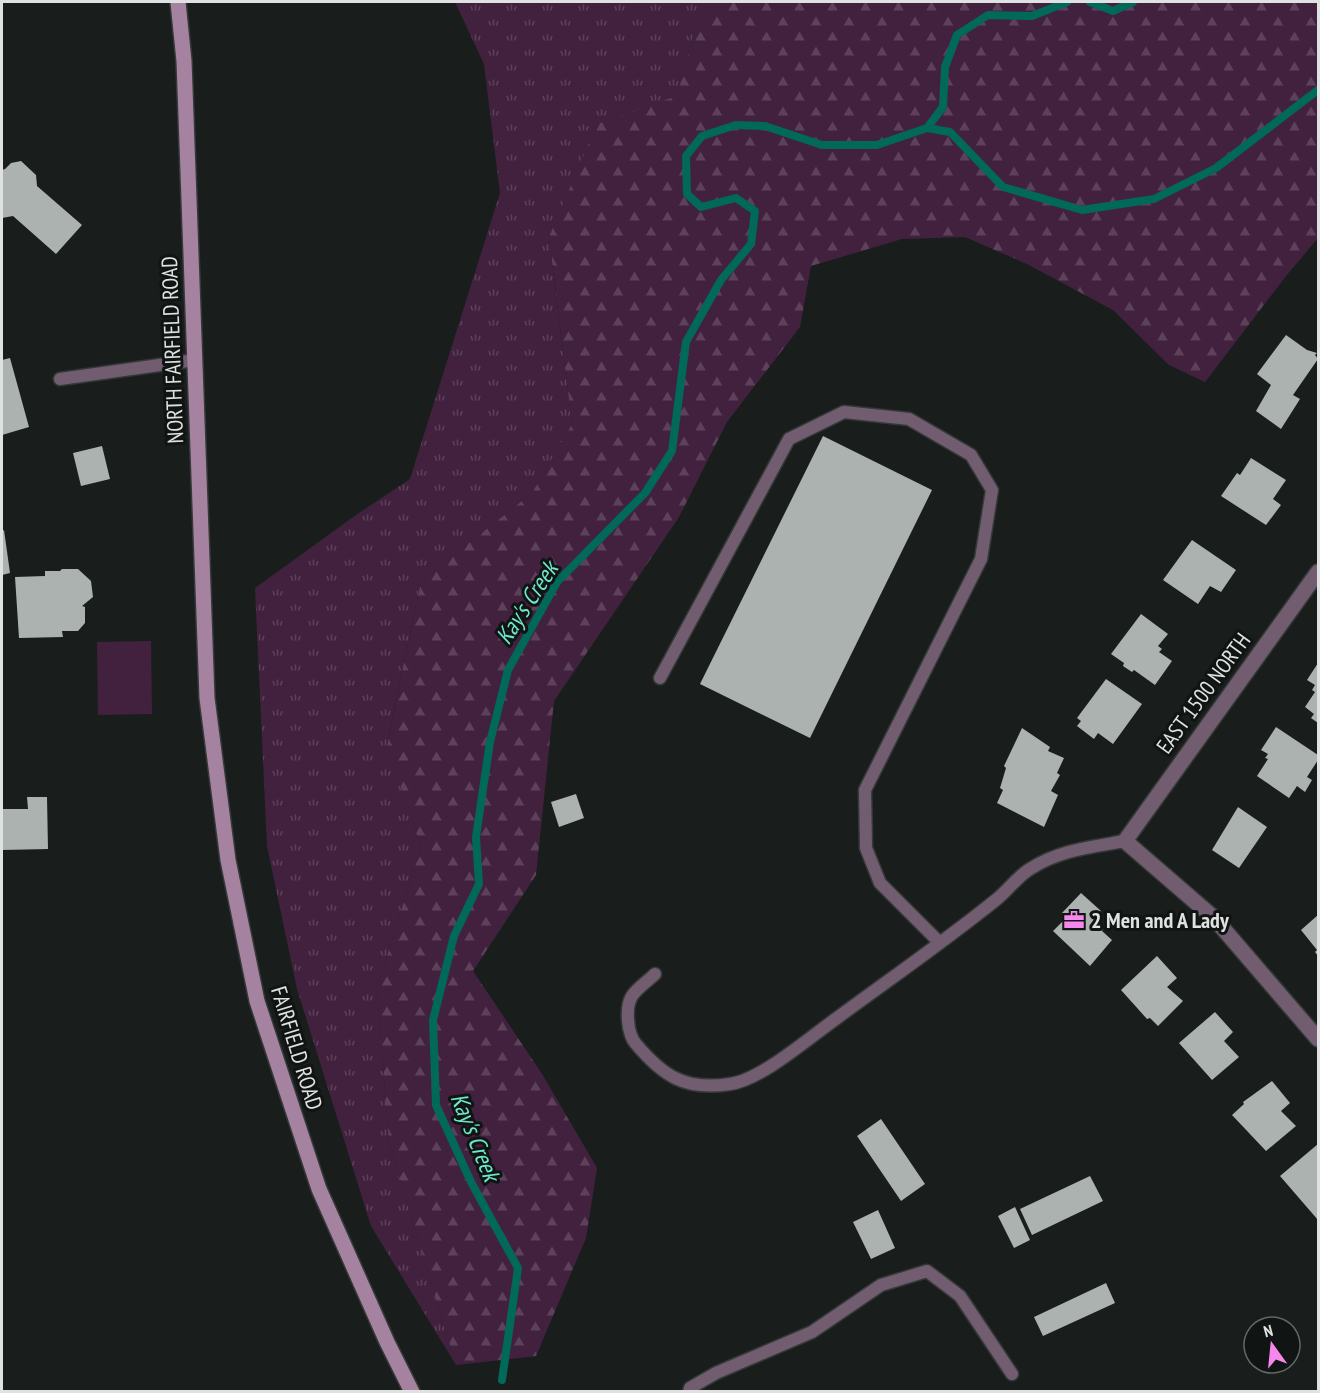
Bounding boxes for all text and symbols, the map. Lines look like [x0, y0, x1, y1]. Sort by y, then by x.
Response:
street label: NORTH FAIRFIELD ROAD [155, 256, 189, 444]
water label: Kay's Creek [488, 553, 566, 650]
street label: EAST 1500 NORTH [1150, 627, 1256, 759]
place label: 2 Men and A Lady [1091, 906, 1230, 934]
office icon: 2 Men and A Lady [1062, 908, 1086, 932]
street label: FAIRFIELD ROAD [265, 983, 329, 1113]
water label: Kay's Creek [444, 1088, 508, 1188]
north arrow [1242, 1315, 1302, 1375]
text: N [1261, 1320, 1275, 1341]

